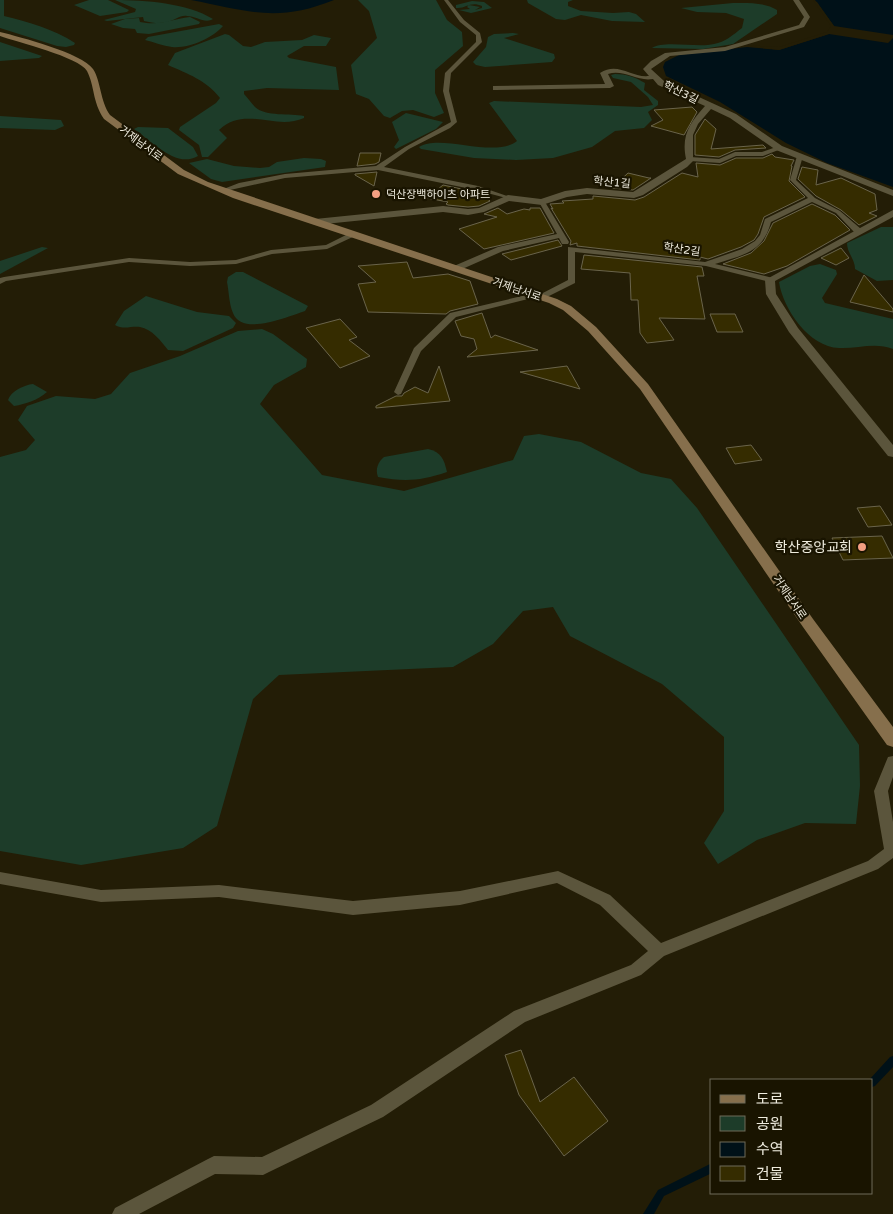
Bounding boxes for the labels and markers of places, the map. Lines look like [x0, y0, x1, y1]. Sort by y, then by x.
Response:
marker: 덕산장백하이츠 아파트 [370, 188, 382, 200]
place label: 덕산장백하이츠 아파트 [386, 188, 490, 201]
place label: 학산중앙교회 [775, 539, 852, 556]
marker: 학산중앙교회 [856, 541, 868, 553]

